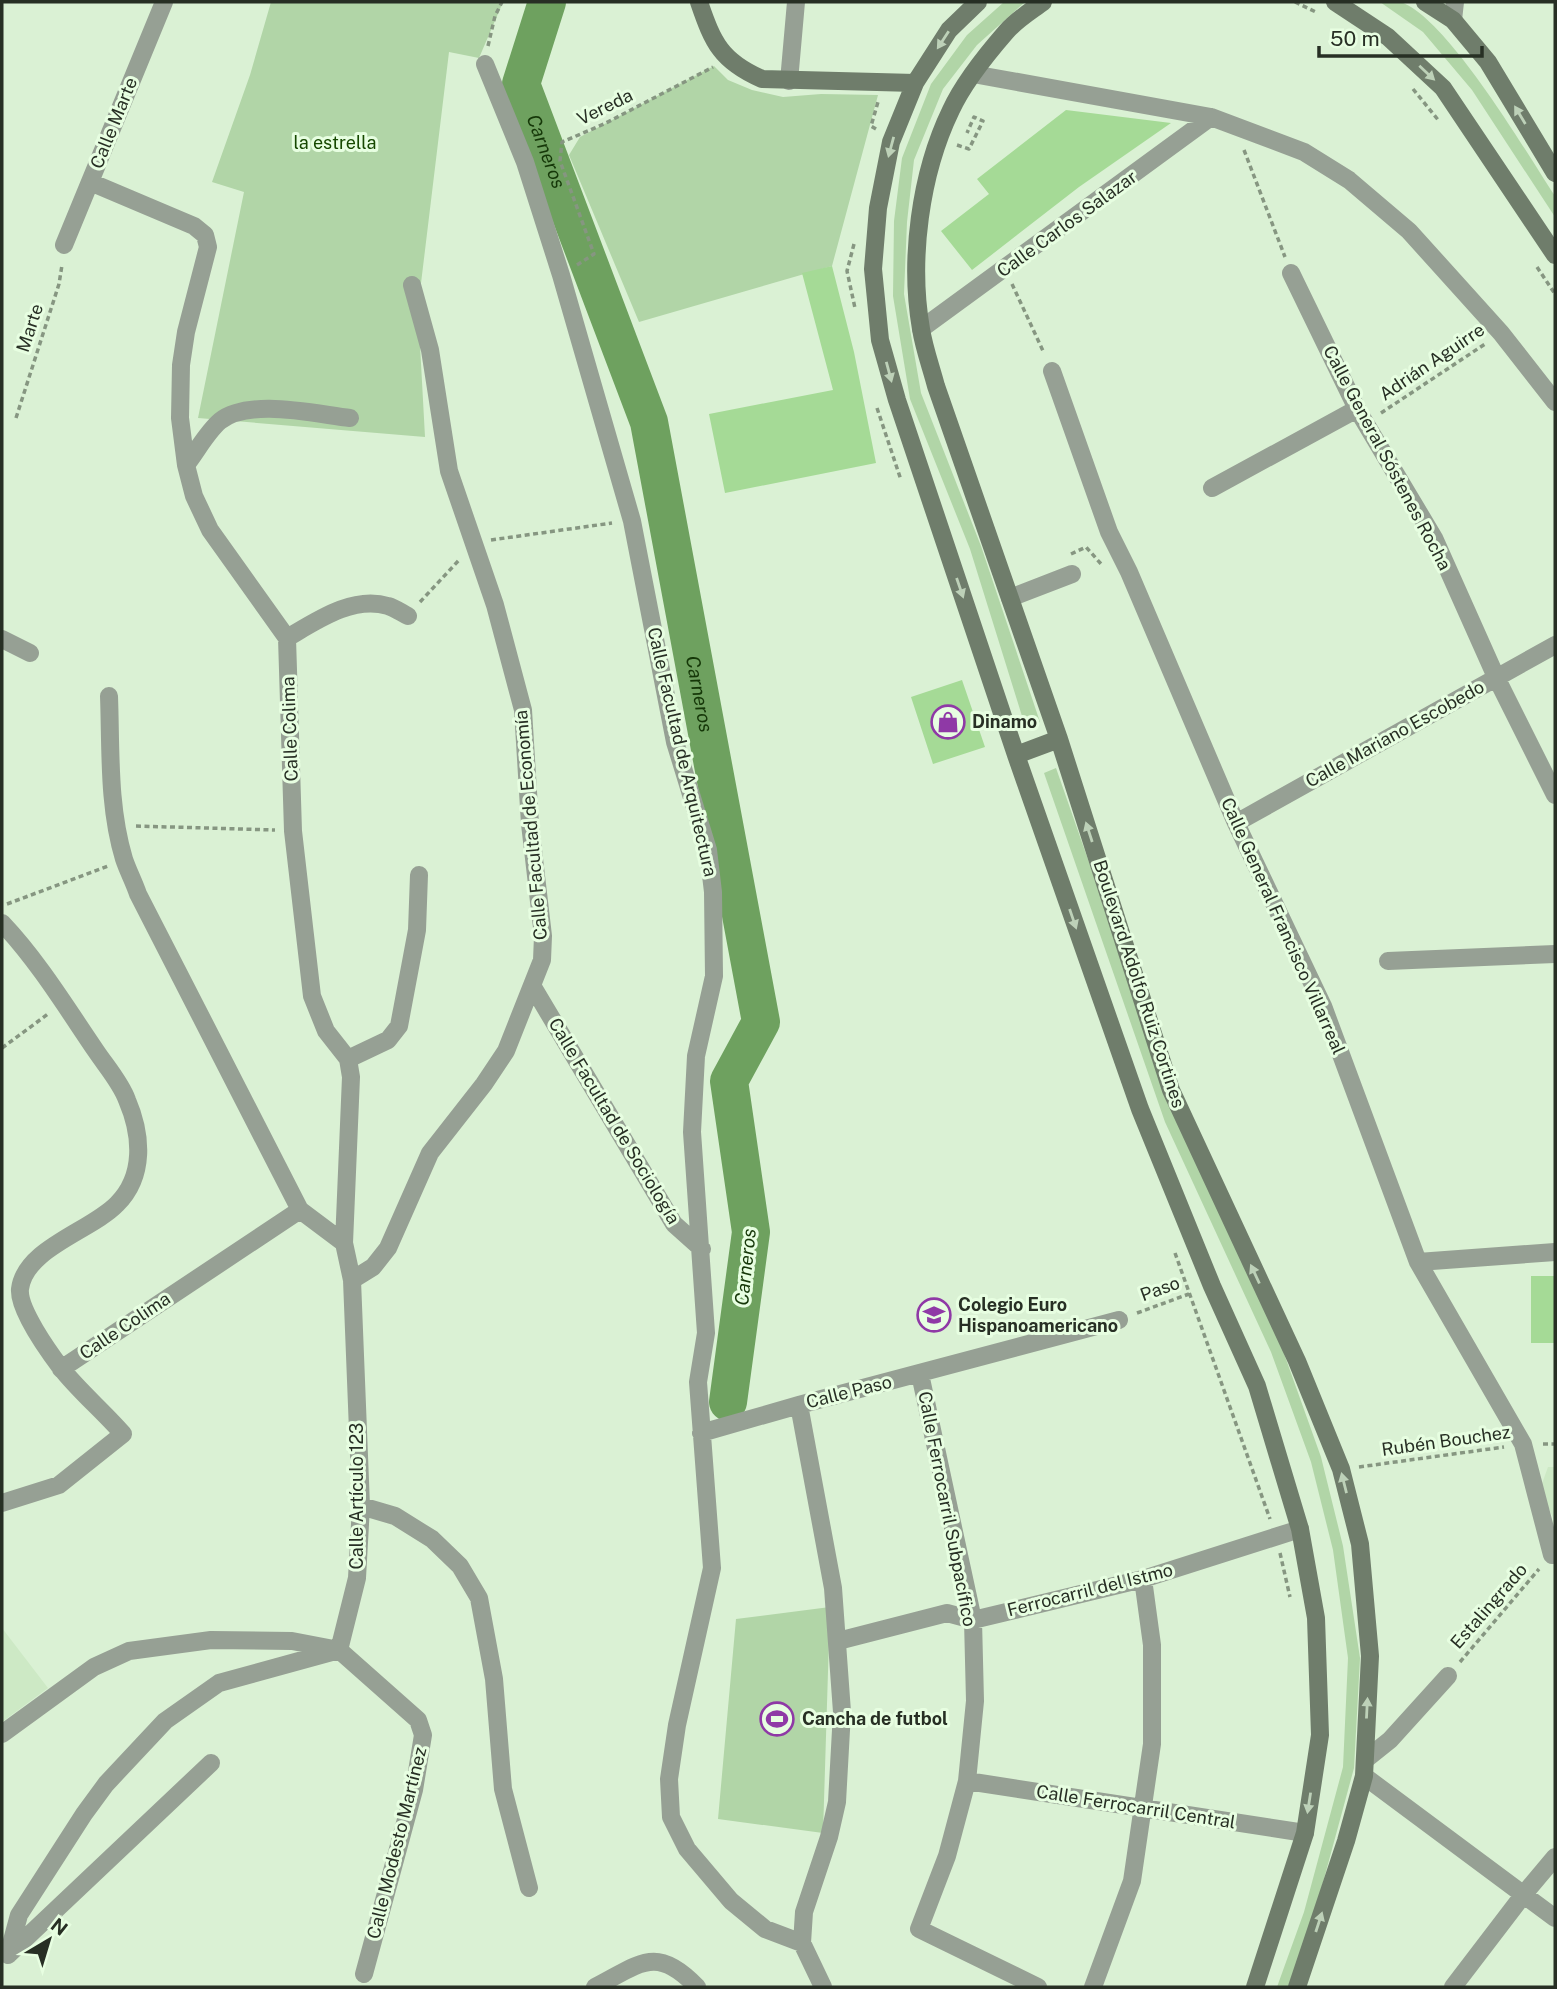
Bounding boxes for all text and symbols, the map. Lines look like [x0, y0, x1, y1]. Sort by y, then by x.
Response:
scale bar [1319, 14, 1482, 58]
text: 50 m [1330, 26, 1380, 51]
one-way arrow [937, 30, 950, 49]
one-way arrow [1418, 65, 1435, 81]
street label: Calle Marte [86, 74, 141, 171]
street label: Vereda [574, 84, 636, 129]
one-way arrow [1513, 105, 1526, 124]
water label: Carneros [523, 111, 570, 191]
park label: la estrella [293, 132, 377, 153]
one-way arrow [885, 136, 896, 158]
street label: Calle Carlos Salazar [993, 166, 1141, 281]
street label: Marte [12, 301, 47, 355]
street label: Adrián Aguirre [1375, 319, 1488, 404]
street label: Calle General Sóstenes Rocha [1319, 342, 1456, 574]
one-way arrow [884, 361, 894, 382]
one-way arrow [955, 577, 966, 598]
street label: Calle Facultad de Arquitectura [644, 625, 721, 879]
water label: Carneros [682, 654, 718, 734]
street label: Calle Colima [277, 676, 302, 782]
street label: Calle Mariano Escobedo [1302, 676, 1488, 791]
shop icon: Dinamo [929, 703, 967, 741]
street label: Calle Facultad de Economía [510, 709, 551, 941]
place label: Dinamo [972, 711, 1037, 732]
street label: Calle General Francisco Villarreal [1217, 794, 1350, 1057]
one-way arrow [1083, 822, 1094, 843]
street label: Boulevard Adolfo Ruiz Cortines [1089, 857, 1190, 1110]
one-way arrow [1068, 908, 1079, 929]
street label: Calle Facultad de Sociología [545, 1014, 684, 1228]
water label: Carneros [730, 1227, 760, 1307]
one-way arrow [1249, 1264, 1261, 1284]
street label: Paso [1137, 1272, 1182, 1305]
street label: Calle Colima [75, 1288, 174, 1364]
place label: Colegio Euro Hispanoamericano [958, 1294, 1118, 1336]
school or university icon: Colegio Euro Hispanoamericano [915, 1296, 953, 1334]
street label: Calle Paso [804, 1371, 894, 1412]
street label: Calle Ferrocarril Subpacífico [914, 1390, 981, 1628]
street label: Rubén Bouchez [1380, 1421, 1512, 1460]
street label: Calle Artículo 123 [346, 1423, 367, 1569]
one-way arrow [1339, 1472, 1349, 1493]
street label: Ferrocarril del Istmo [1005, 1559, 1175, 1620]
street label: Estalingrado [1446, 1559, 1531, 1653]
one-way arrow [1362, 1696, 1373, 1718]
sports icon: Cancha de futbol [758, 1700, 796, 1738]
place label: Cancha de futbol [802, 1708, 948, 1729]
street label: Calle Modesto Martínez [363, 1745, 431, 1941]
street label: Calle Ferrocarril Central [1035, 1780, 1237, 1833]
one-way arrow [1303, 1792, 1314, 1814]
north arrow [14, 1905, 84, 1975]
one-way arrow [1314, 1912, 1325, 1933]
text: N [47, 1913, 72, 1940]

